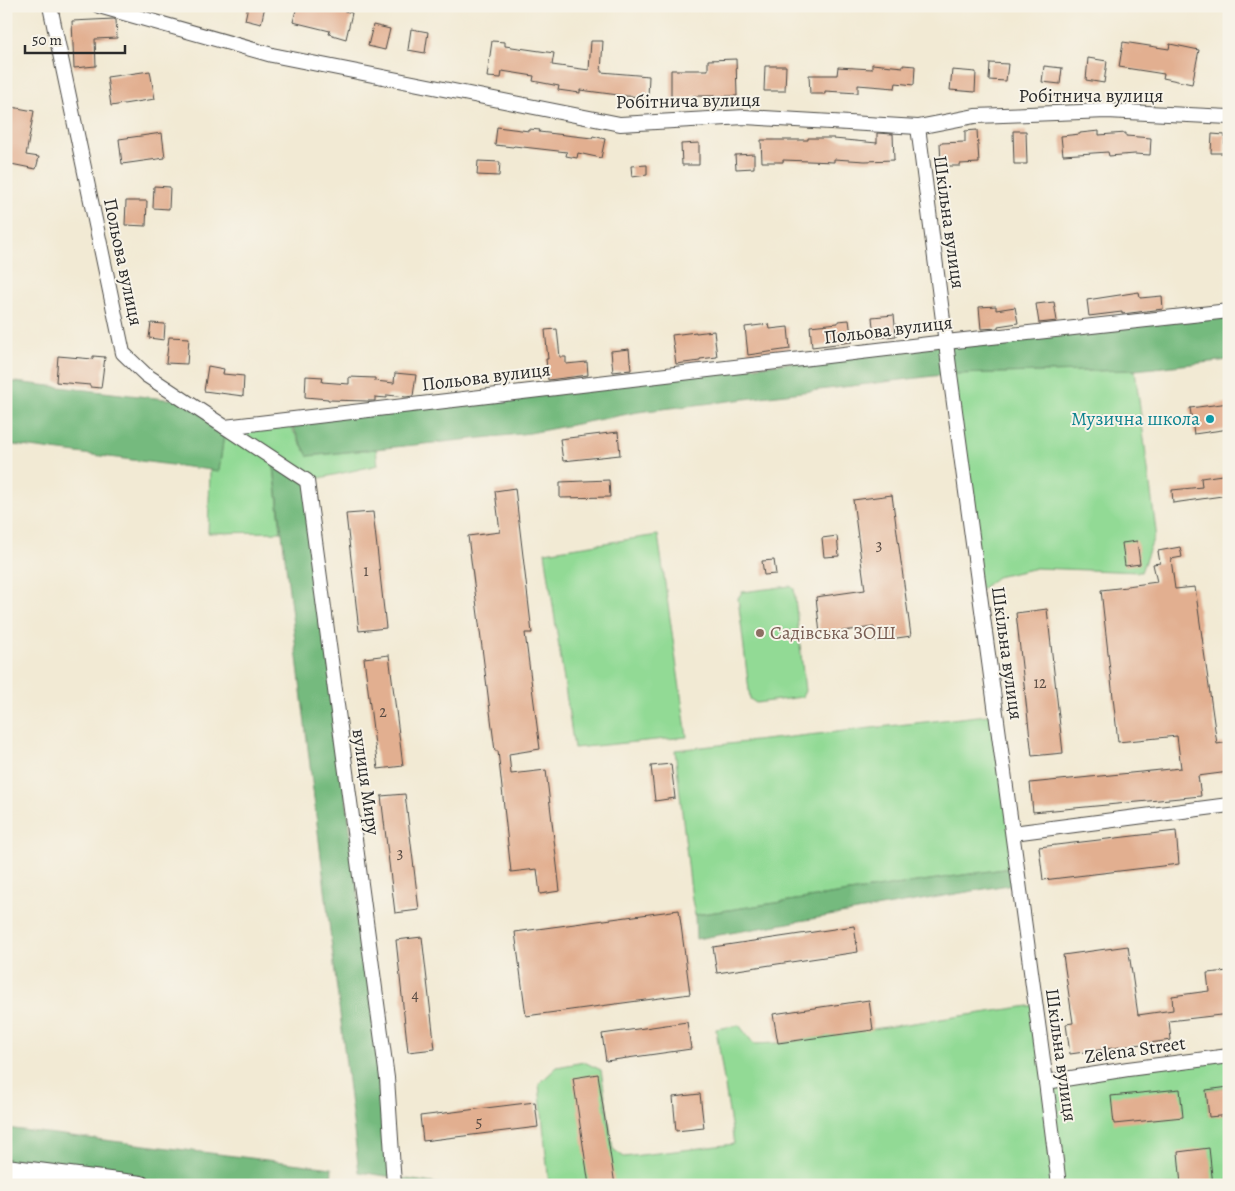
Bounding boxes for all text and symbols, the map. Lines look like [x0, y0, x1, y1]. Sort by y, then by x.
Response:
scale bar [25, 22, 125, 54]
text: 50 m [32, 30, 62, 50]
street label: Робітнича вулиця [1019, 83, 1163, 109]
street label: Робітнича вулиця [615, 87, 761, 115]
street label: Шкільна вулиця [927, 154, 971, 290]
street label: Польова вулиця [97, 196, 149, 328]
street label: Польова вулиця [822, 309, 954, 351]
street label: Польова вулиця [420, 356, 552, 398]
place label: Музична школа [1071, 406, 1200, 432]
marker: Музична школа [1204, 413, 1216, 425]
house number: 3 [876, 534, 882, 556]
house number: 1 [363, 560, 369, 582]
street label: Шкільна вулиця [985, 585, 1029, 721]
place label: Садівська ЗОШ [770, 620, 896, 646]
marker: Садівська ЗОШ [754, 627, 766, 639]
house number: 12 [1033, 672, 1047, 694]
house number: 2 [379, 701, 387, 723]
street label: вулиця Миру [346, 727, 386, 837]
house number: 3 [397, 842, 403, 864]
house number: 4 [411, 984, 419, 1006]
street label: Шкільна вулиця [1039, 987, 1083, 1123]
street label: Zelena Street [1083, 1030, 1187, 1070]
house number: 5 [476, 1111, 483, 1133]

